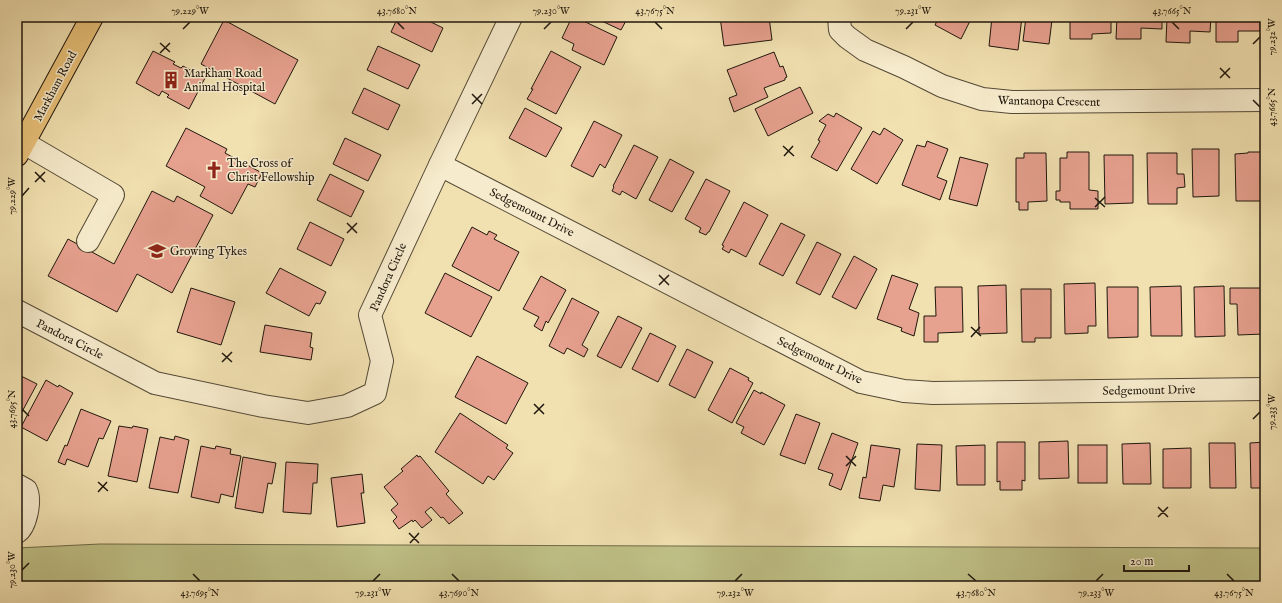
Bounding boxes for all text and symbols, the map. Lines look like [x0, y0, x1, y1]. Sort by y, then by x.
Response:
text: 79.229°W [171, 5, 209, 18]
text: 43.7680°N [377, 5, 417, 18]
text: 79.230°W [532, 5, 570, 18]
text: 43.7675°N [635, 5, 675, 18]
text: 79.231°W [895, 5, 931, 18]
text: 43.7665°N [1153, 5, 1192, 18]
text: 79.232°W [1266, 18, 1279, 56]
street label: Markham Road [31, 48, 81, 124]
place label: Markham Road Animal Hospital [183, 66, 266, 96]
building icon: Markham Road Animal Hospital [161, 70, 181, 90]
text: 43.7665°N [1266, 87, 1279, 126]
street label: Wantanopa Crescent [998, 93, 1100, 111]
place label: The Cross of Christ Fellowship [227, 156, 315, 186]
church icon: The Cross of Christ Fellowship [204, 160, 224, 180]
text: 79.229°W [6, 177, 19, 215]
street label: Sedgemount Drive [487, 185, 577, 240]
street label: Pandora Circle [367, 240, 410, 314]
school or university icon: Growing Tykes [147, 241, 167, 261]
place label: Growing Tykes [170, 244, 247, 259]
street label: Pandora Circle [34, 316, 106, 363]
street label: Sedgemount Drive [775, 333, 865, 388]
street label: Sedgemount Drive [1102, 382, 1196, 399]
text: 43.7695°N [6, 389, 19, 428]
text: 79.233°W [1266, 394, 1279, 430]
scale bar [1124, 547, 1189, 573]
text: 79.230°W [6, 551, 19, 589]
text: 20 m [1130, 554, 1153, 569]
text: 43.7695°N [181, 587, 220, 600]
text: 79.231°W [355, 587, 391, 600]
text: 43.7690°N [439, 587, 479, 600]
text: 79.232°W [716, 587, 754, 600]
text: 43.7680°N [956, 587, 996, 600]
text: 79.233°W [1078, 587, 1114, 600]
text: 43.7675°N [1214, 587, 1254, 600]

